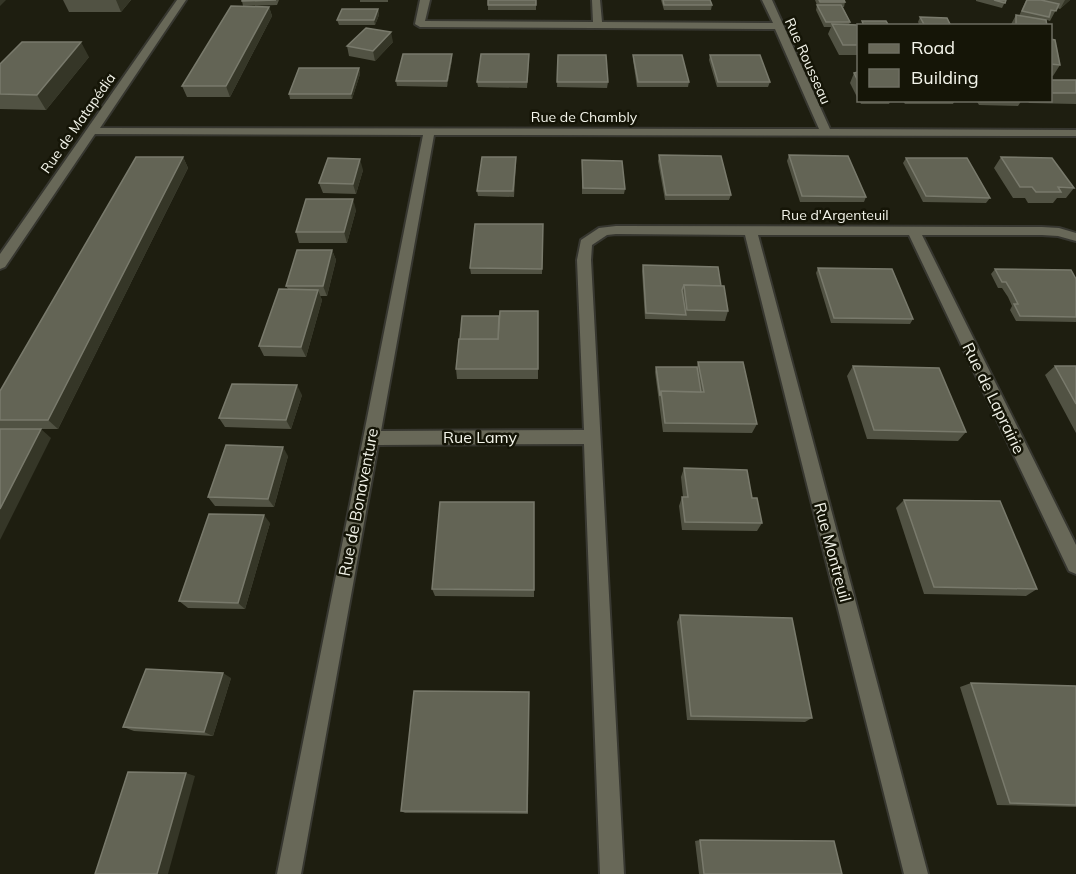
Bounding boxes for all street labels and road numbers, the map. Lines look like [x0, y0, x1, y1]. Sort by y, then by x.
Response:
street label: Rue Rousseau [781, 15, 835, 107]
street label: Rue de Matapédia [37, 69, 119, 177]
street label: Rue de Chambly [531, 108, 638, 126]
street label: Rue d'Argenteuil [781, 206, 889, 224]
street label: Rue de Laprairie [958, 339, 1030, 457]
street label: Rue de Bonaventure [334, 426, 382, 578]
street label: Rue Lamy [443, 427, 517, 447]
street label: Rue Montreuil [810, 500, 856, 604]

